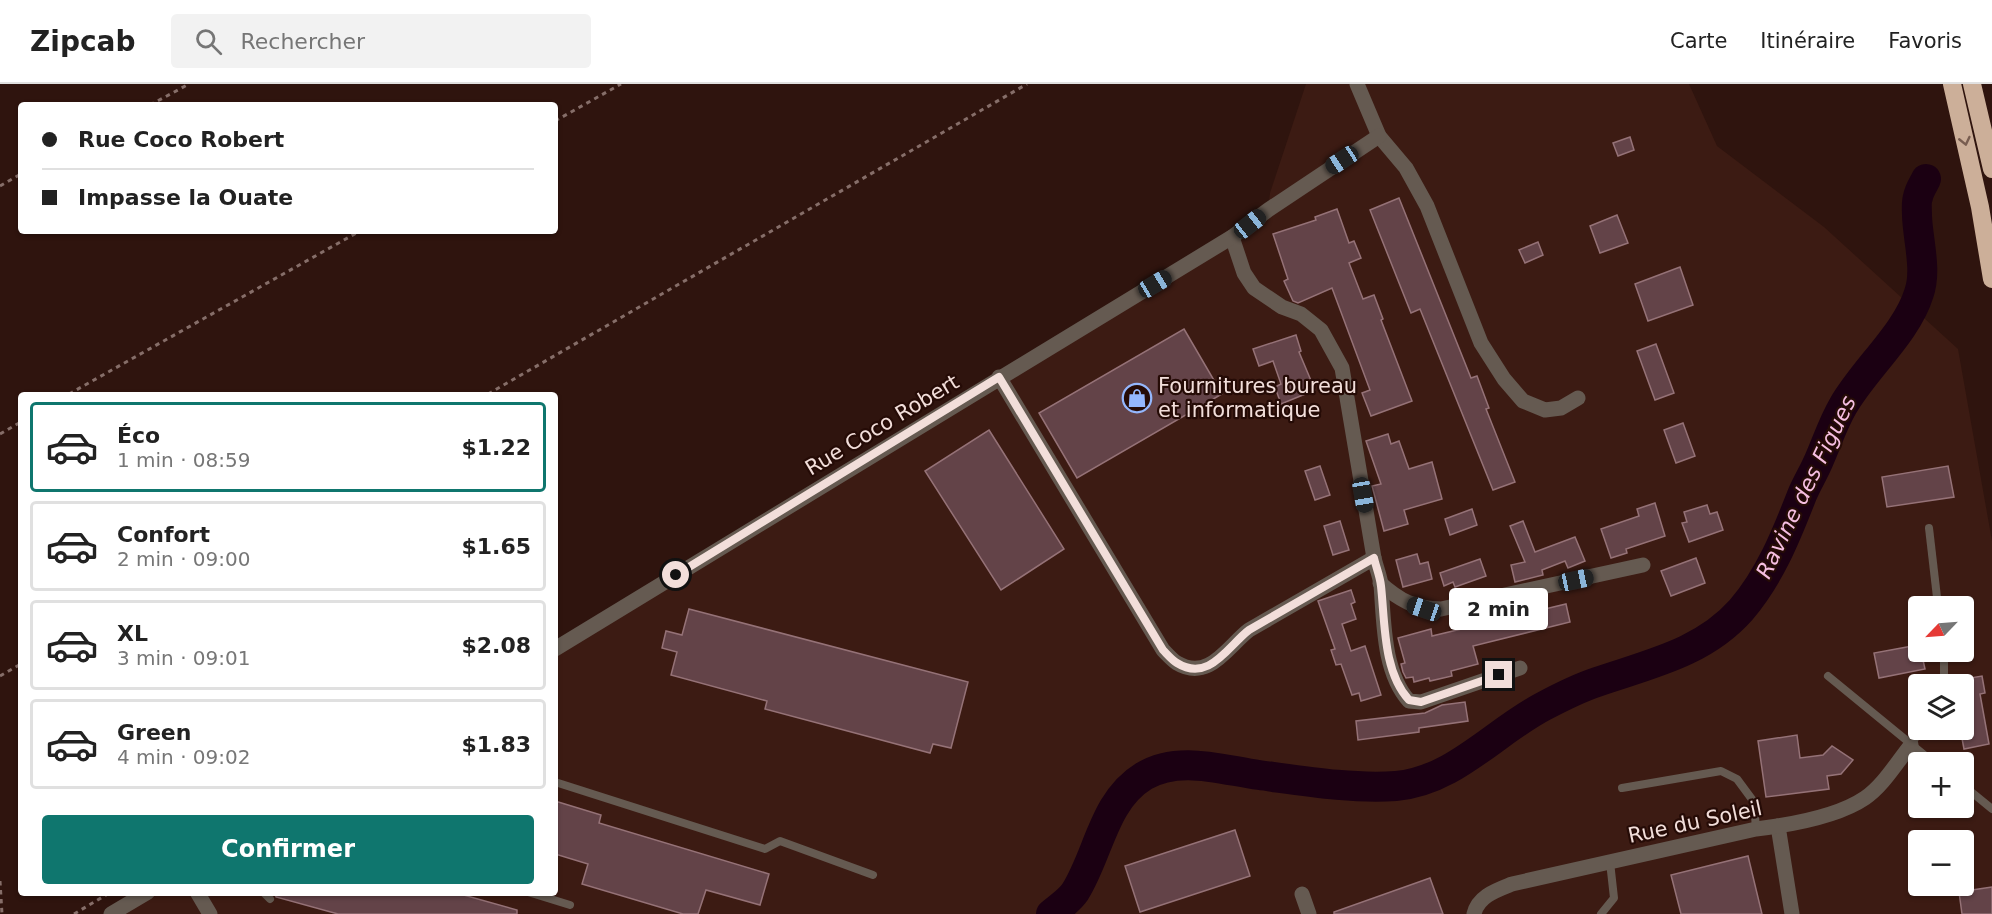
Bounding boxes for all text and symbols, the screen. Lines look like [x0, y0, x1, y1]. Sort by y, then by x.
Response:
search box [171, 14, 591, 68]
text: Zipcab [30, 25, 135, 58]
icon: search [192, 25, 225, 58]
text: Rechercher [240, 29, 365, 54]
text: Carte [1670, 29, 1727, 53]
text: Itinéraire [1760, 29, 1855, 53]
text: Favoris [1888, 29, 1962, 53]
text: Rue Coco Robert [78, 127, 284, 152]
one-way arrow [1958, 136, 1971, 146]
car [1322, 143, 1362, 177]
text: Impasse la Ouate [78, 185, 293, 210]
car [1230, 206, 1270, 242]
car [1135, 267, 1175, 301]
street label: Rue Coco Robert [801, 370, 963, 480]
place label: Fournitures bureau et informatique [1158, 374, 1357, 422]
shop icon: Fournitures bureau et informatique [1121, 382, 1153, 414]
water label: Ravine des Figues [1751, 392, 1861, 582]
icon: car [45, 420, 99, 474]
text: Éco [117, 423, 160, 448]
text: $1.22 [461, 435, 531, 460]
text: 1 min · 08:59 [117, 448, 251, 472]
car [1351, 476, 1375, 514]
icon: car [45, 519, 99, 573]
text: Confort [117, 522, 210, 547]
text: $1.65 [461, 534, 531, 559]
text: 2 min · 09:00 [117, 547, 251, 571]
route start [662, 561, 689, 588]
car [1557, 567, 1595, 593]
callout: 2 min [1450, 588, 1549, 630]
car [1404, 595, 1444, 623]
north arrow [1908, 596, 1974, 662]
map controls [1908, 596, 1974, 896]
text: 2 min [1467, 597, 1530, 621]
icon: car [45, 618, 99, 672]
text: XL [117, 621, 148, 646]
text: $2.08 [461, 633, 531, 658]
text: 3 min · 09:01 [117, 646, 251, 670]
route end [1485, 661, 1512, 688]
button: layers [1908, 674, 1974, 740]
icon: car [45, 717, 99, 771]
text: Green [117, 720, 191, 745]
text: $1.83 [461, 732, 531, 757]
text: 4 min · 09:02 [117, 745, 251, 769]
button: + [1908, 752, 1974, 818]
street label: Rue du Soleil [1626, 796, 1764, 848]
button: Confirmer [42, 815, 534, 884]
button: − [1908, 830, 1974, 896]

